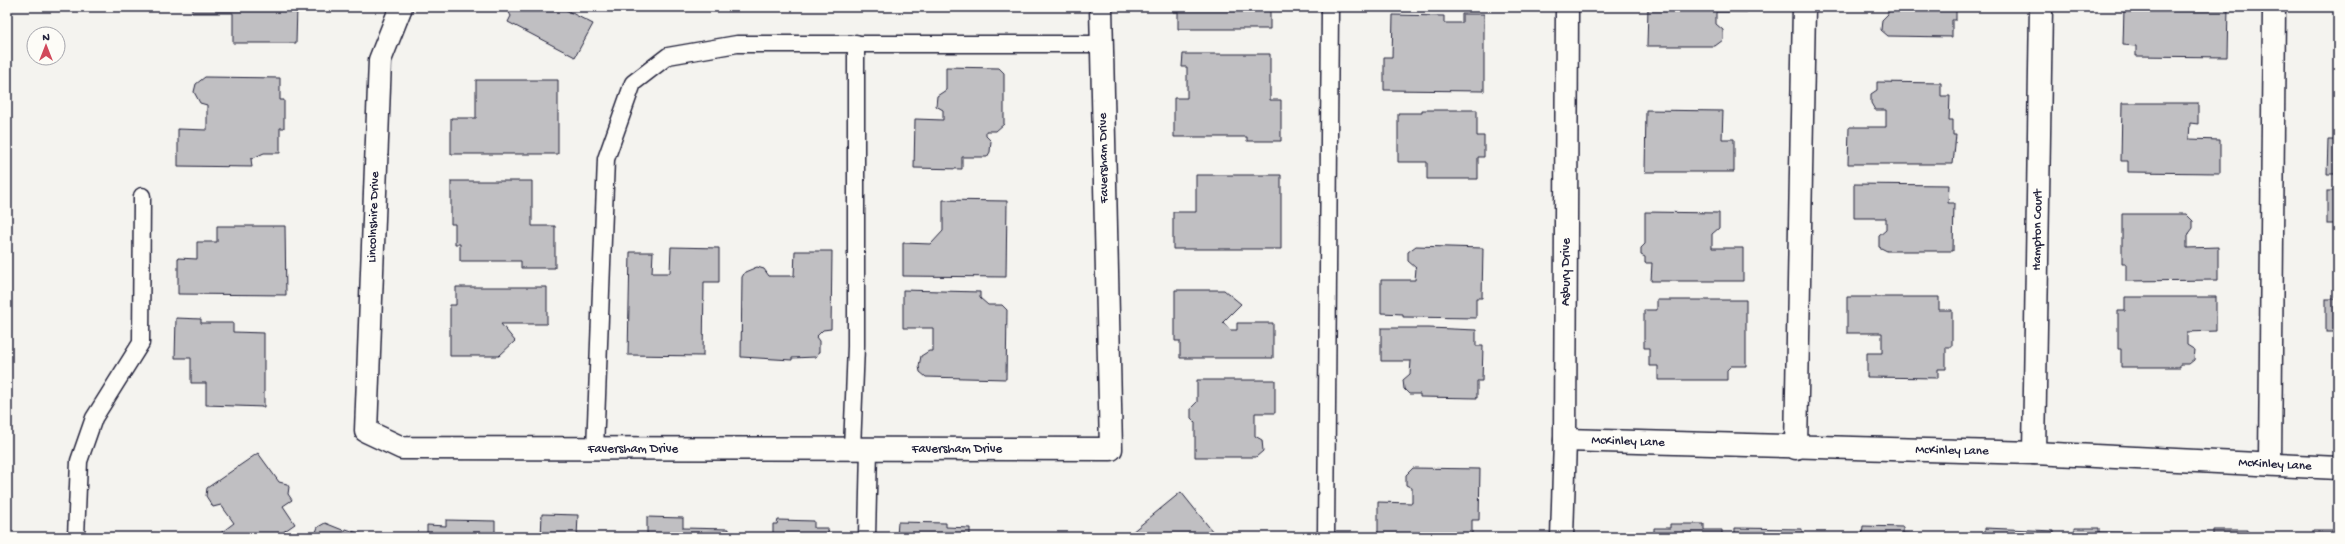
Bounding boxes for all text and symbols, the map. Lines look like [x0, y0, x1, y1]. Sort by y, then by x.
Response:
north arrow [26, 26, 66, 66]
text: N [42, 32, 50, 44]
street label: Faversham Drive [1096, 112, 1112, 204]
street label: Lincolnshire Drive [365, 171, 383, 263]
street label: Hampton Court [2030, 188, 2046, 271]
street label: Asbury Drive [1559, 238, 1574, 306]
street label: McKinley Lane [1591, 433, 1665, 451]
street label: Faversham Drive [587, 442, 679, 457]
street label: Faversham Drive [911, 442, 1003, 457]
street label: McKinley Lane [1915, 443, 1989, 459]
street label: McKinley Lane [2238, 456, 2312, 474]

